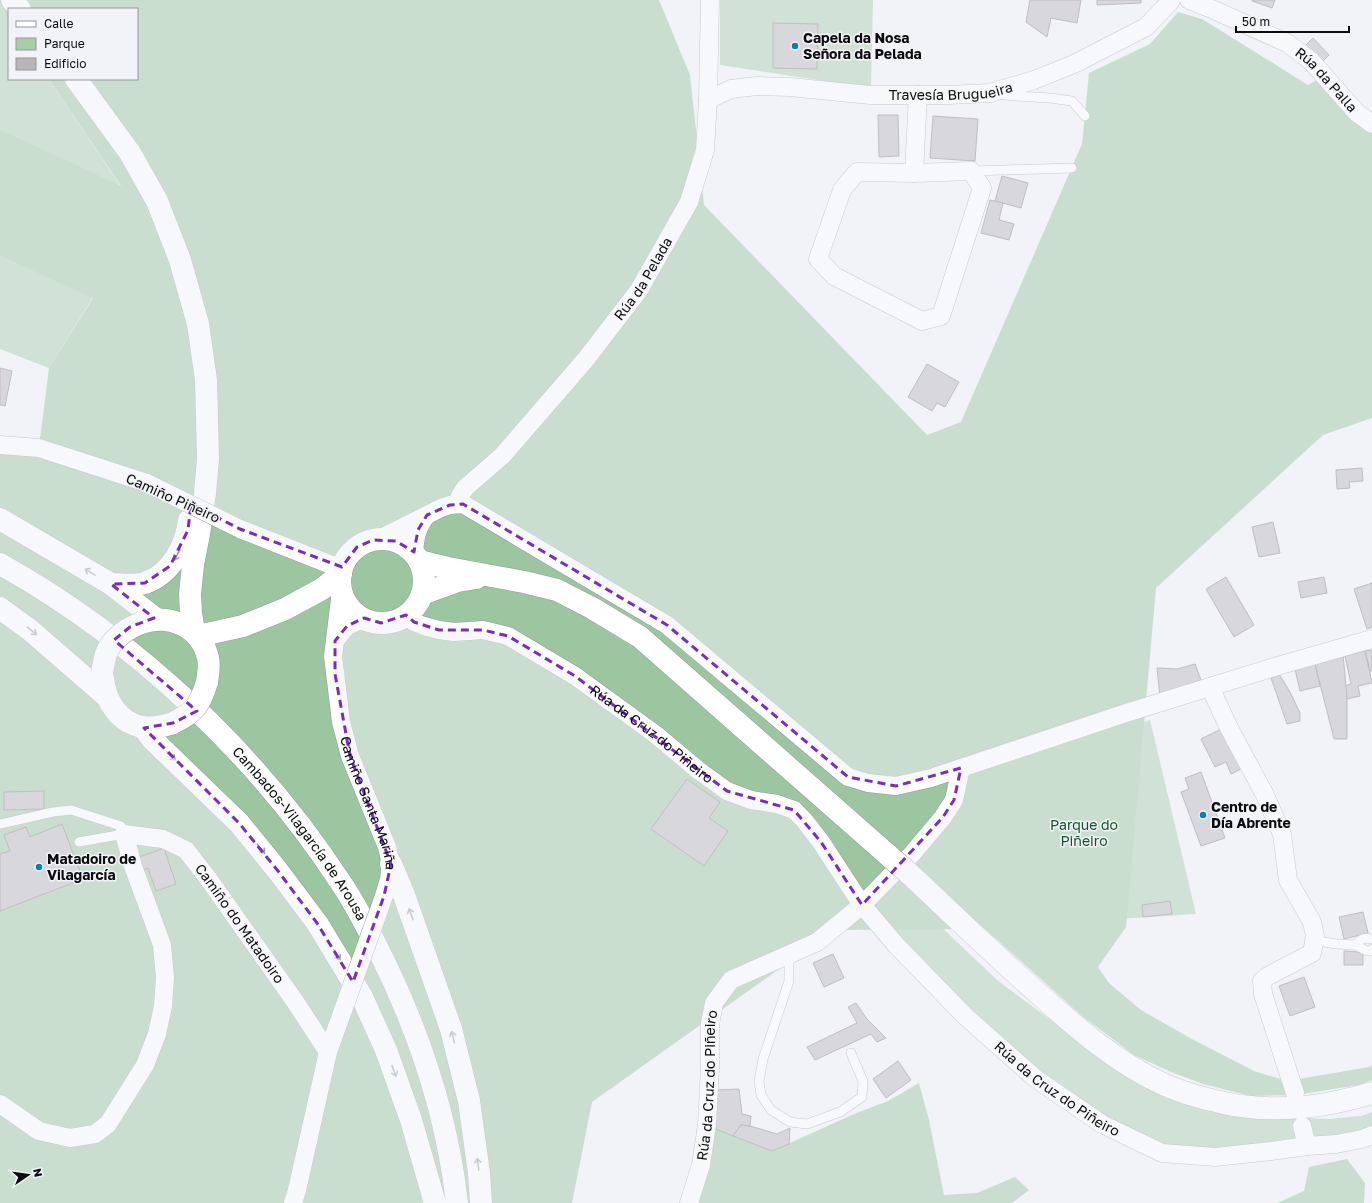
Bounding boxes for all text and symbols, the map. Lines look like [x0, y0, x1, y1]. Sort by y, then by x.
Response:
legend [8, 8, 138, 80]
scale bar [1236, 8, 1349, 34]
text: 50 m [1242, 14, 1270, 29]
text: Calle [44, 16, 74, 31]
place label: Capela da Nosa Señora da Pelada [803, 29, 922, 62]
text: Parque [44, 36, 85, 51]
marker: Capela da Nosa Señora da Pelada [790, 41, 800, 51]
street label: Rúa da Palla [1292, 43, 1361, 115]
text: Edificio [44, 56, 86, 71]
street label: Travesía Brugueira [889, 78, 1014, 103]
street label: Rúa da Pelada [610, 234, 675, 323]
street label: Camiño Piñeiro [124, 469, 223, 526]
one-way arrow [172, 549, 180, 561]
one-way arrow [84, 567, 96, 575]
one-way arrow [26, 627, 37, 636]
street label: Rúa da Cruz do Piñeiro [587, 681, 717, 786]
street label: Camiño Santa Mariña [337, 734, 400, 871]
street label: Cambados-Vilagarcía de Arousa [229, 743, 371, 923]
one-way arrow [166, 751, 176, 761]
place label: Centro de Día Abrente [1211, 798, 1291, 831]
marker: Centro de Día Abrente [1198, 810, 1208, 820]
park label: Parque do Piñeiro [1050, 816, 1118, 849]
one-way arrow [256, 844, 265, 855]
place label: Matadoiro de Vilagarcía [47, 850, 136, 883]
street label: Camiño do Matadoiro [192, 860, 288, 986]
marker: Matadoiro de Vilagarcía [34, 862, 44, 872]
one-way arrow [407, 907, 414, 920]
one-way arrow [333, 949, 341, 961]
street label: Rúa da Cruz do Piñeiro [693, 1008, 721, 1162]
one-way arrow [449, 1030, 457, 1043]
street label: Rúa da Cruz do Piñeiro [991, 1037, 1123, 1139]
one-way arrow [390, 1065, 398, 1077]
north arrow [8, 1155, 48, 1195]
one-way arrow [474, 1158, 482, 1171]
text: N [31, 1167, 46, 1178]

